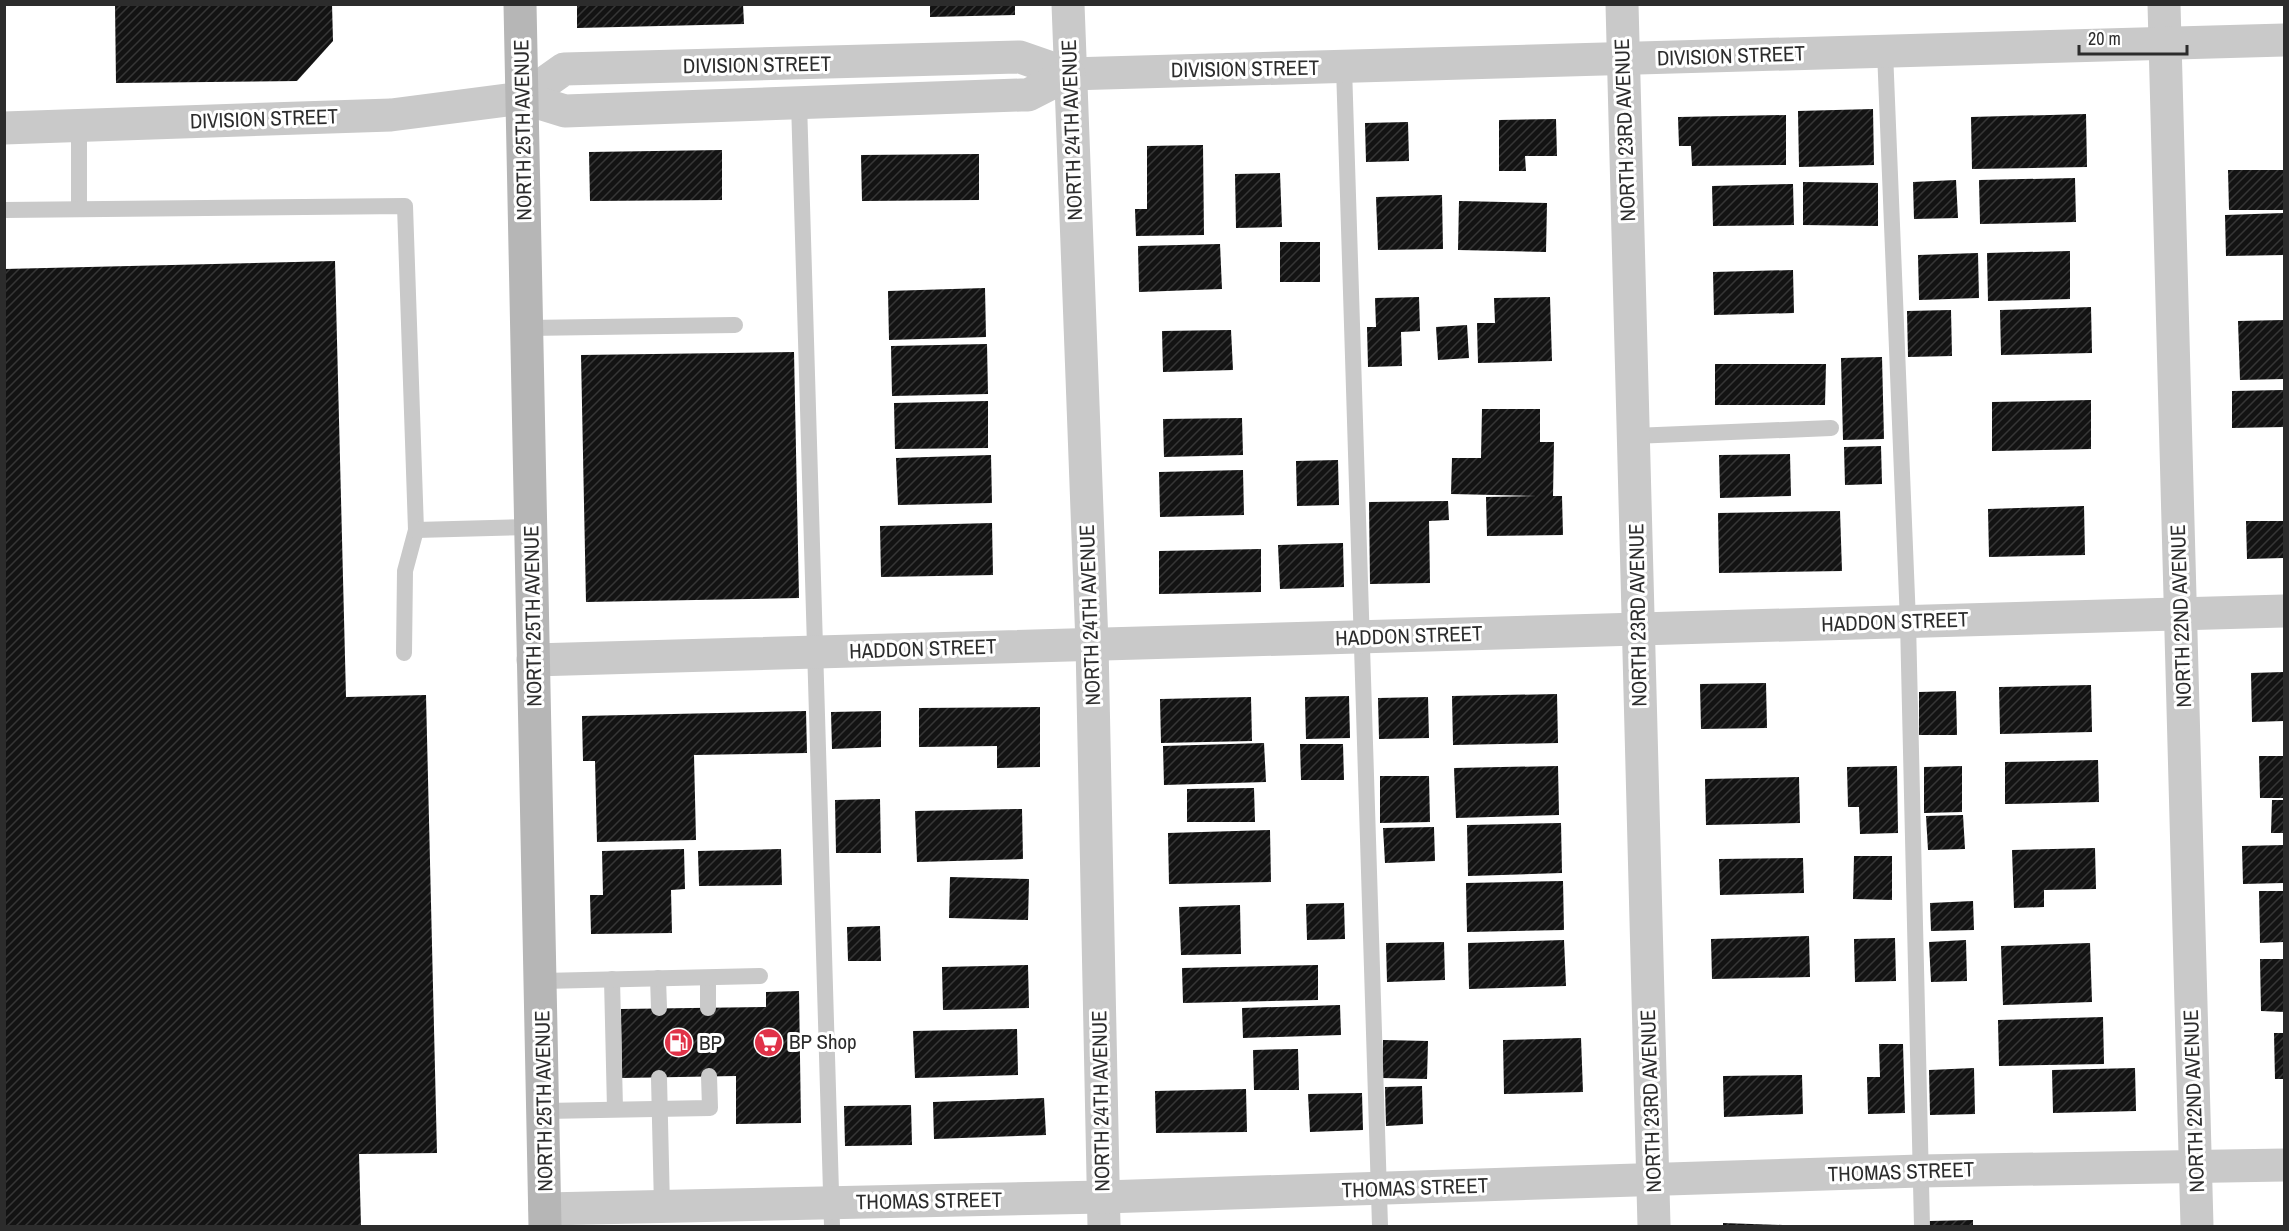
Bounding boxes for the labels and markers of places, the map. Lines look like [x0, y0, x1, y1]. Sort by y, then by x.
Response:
supermarket icon: BP Shop [752, 1026, 784, 1058]
fuel station icon: BP [662, 1027, 694, 1059]
place label: BP Shop [789, 1027, 857, 1056]
place label: BP [699, 1028, 722, 1057]

